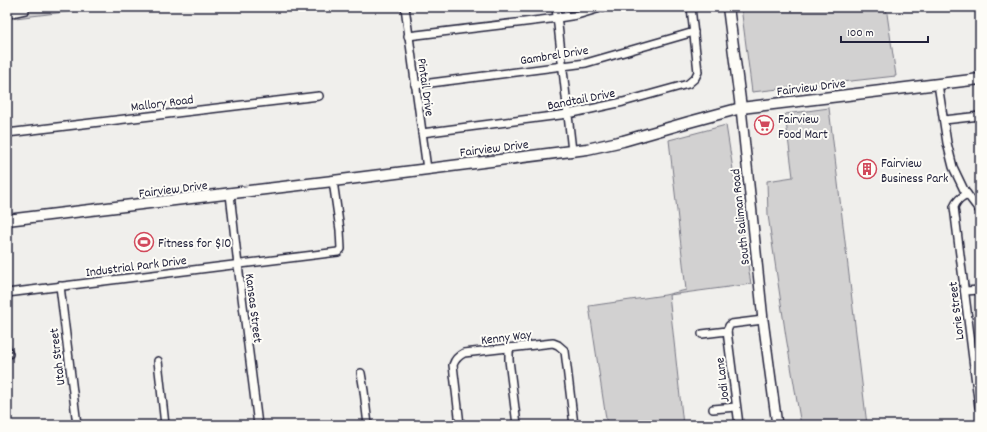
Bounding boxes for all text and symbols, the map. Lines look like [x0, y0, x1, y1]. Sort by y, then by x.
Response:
scale bar [841, 18, 928, 44]
text: 100 m [847, 25, 874, 42]
street label: Gambrel Drive [519, 42, 590, 71]
street label: Pintail Drive [411, 57, 438, 118]
street label: Fairview Drive [776, 75, 847, 102]
street label: Bandtail Drive [546, 85, 617, 116]
street label: Mallory Road [130, 91, 195, 118]
place label: Fairview Food Mart [778, 111, 828, 145]
supermarket icon: Fairview Food Mart [753, 114, 775, 136]
street label: Fairview Drive [459, 136, 530, 163]
place label: Fairview Business Park [881, 155, 948, 189]
building icon: Fairview Business Park [856, 158, 878, 180]
street label: South Saliman Road [727, 168, 756, 266]
street label: Fairview Drive [138, 177, 209, 204]
sports icon: Fitness for $10 [133, 231, 155, 253]
place label: Fitness for $10 [158, 235, 231, 254]
street label: Industrial Park Drive [85, 252, 188, 283]
street label: Kansas Street [239, 273, 266, 344]
street label: Lorie Street [944, 280, 970, 341]
street label: Kenny Way [480, 326, 533, 351]
street label: Utah Street [46, 327, 71, 386]
street label: Jodi Lane [711, 356, 736, 403]

